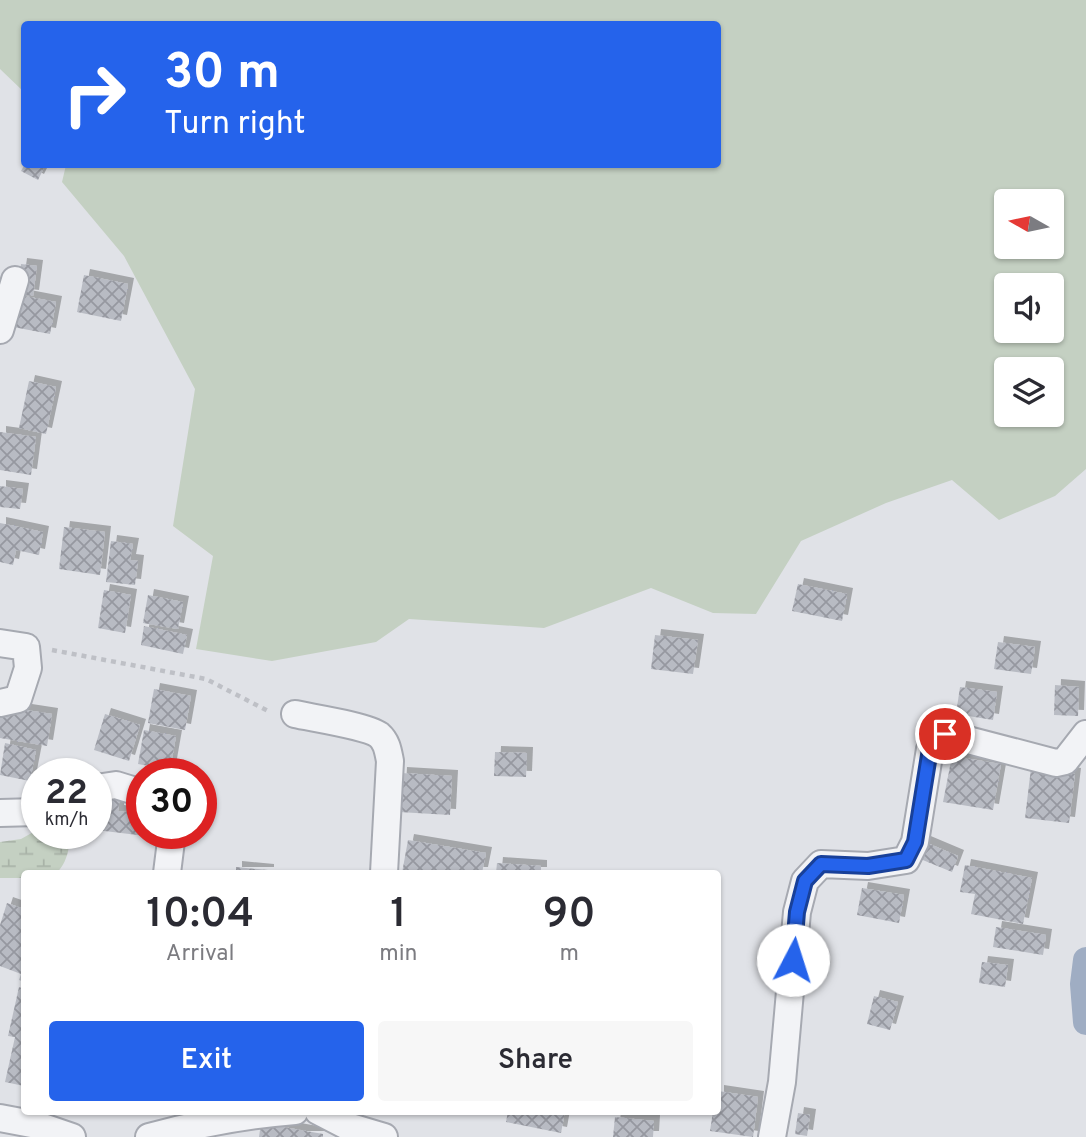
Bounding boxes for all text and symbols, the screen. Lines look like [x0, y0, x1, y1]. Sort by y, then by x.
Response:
text: 30 m [164, 44, 280, 106]
icon: right [49, 49, 140, 140]
text: Turn right [164, 105, 306, 145]
north arrow [994, 189, 1064, 259]
map controls [994, 189, 1064, 427]
button: sound [994, 273, 1064, 343]
button: layers [994, 357, 1064, 427]
pin [915, 704, 975, 764]
icon: arrive [926, 715, 964, 753]
speed limit sign: 30 [126, 758, 217, 849]
text: 22 [45, 772, 88, 816]
text: km/h [45, 809, 88, 832]
text: 10:04 [146, 889, 254, 942]
text: 1 [390, 889, 407, 942]
text: 90 [543, 889, 596, 942]
position arrow [756, 923, 830, 997]
text: Arrival [166, 940, 234, 969]
text: min [379, 940, 418, 969]
text: m [560, 940, 579, 969]
button: Exit [49, 1021, 364, 1101]
button: Share [378, 1021, 693, 1101]

